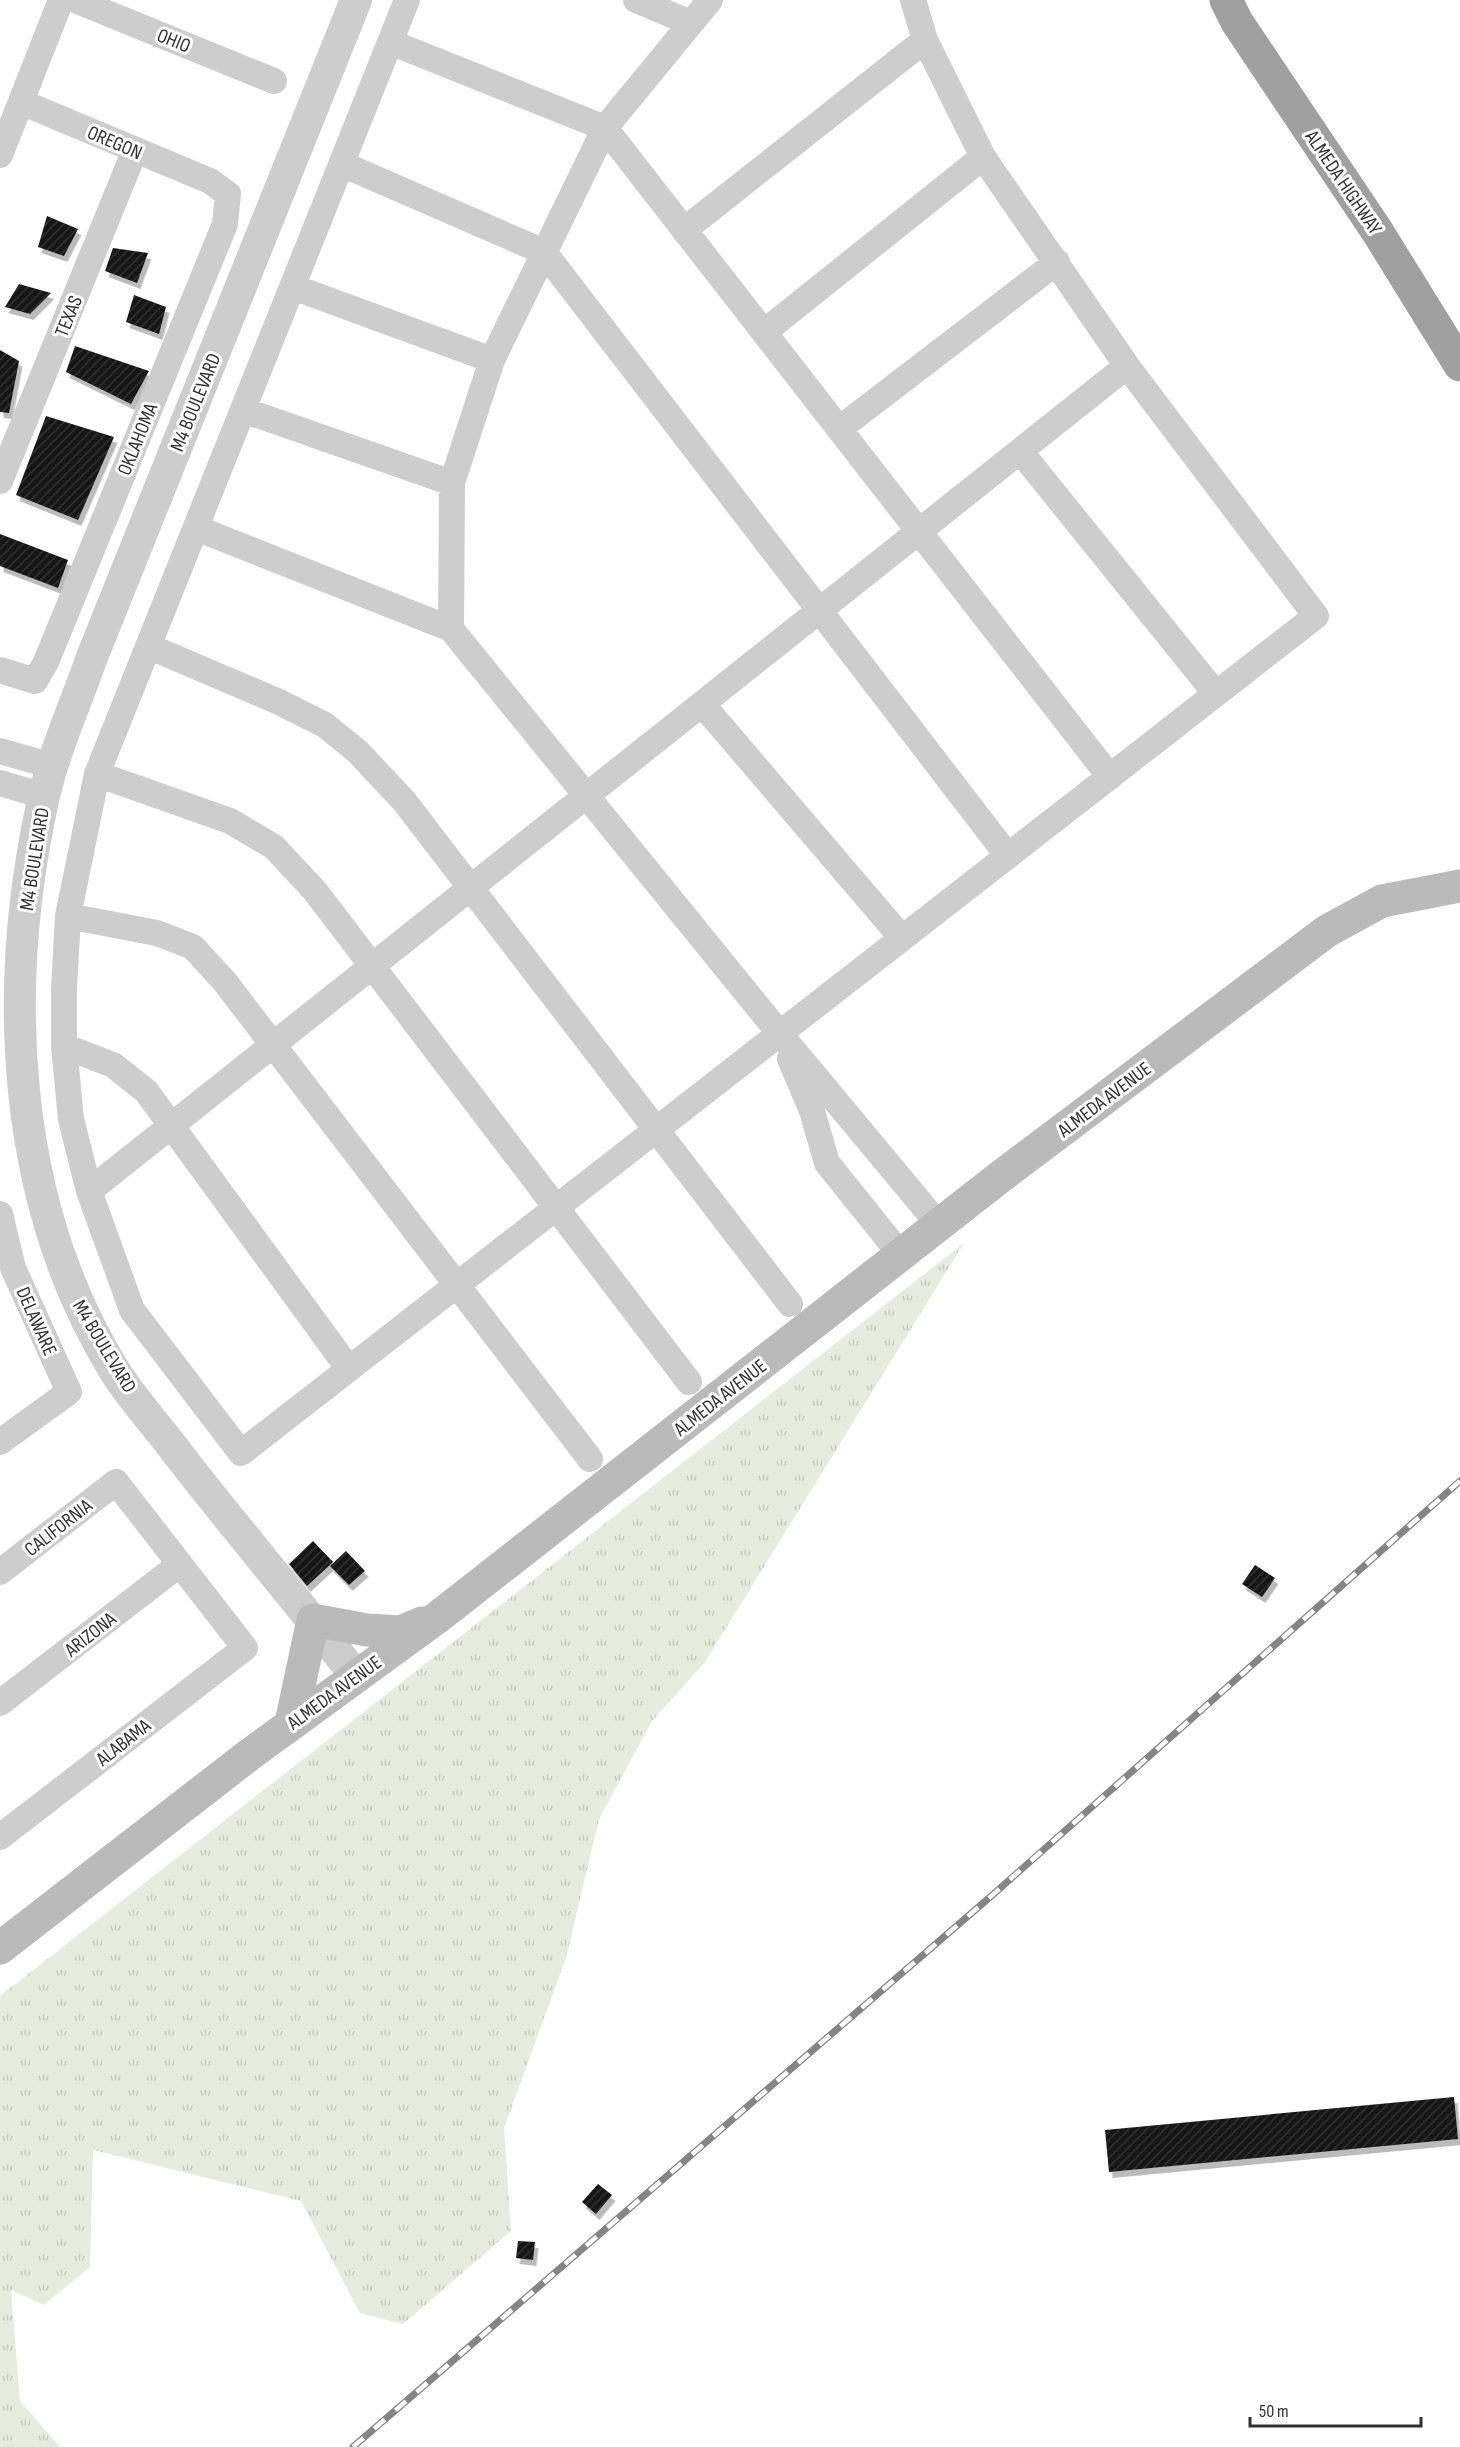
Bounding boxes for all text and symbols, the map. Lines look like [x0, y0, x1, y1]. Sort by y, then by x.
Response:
street label: OHIO [153, 23, 194, 58]
street label: OREGON [84, 121, 146, 165]
street label: ALMEDA HIGHWAY [1299, 125, 1387, 240]
street label: TEXAS [50, 292, 88, 340]
street label: M4 BOULEVARD [165, 350, 226, 455]
street label: OKLAHOMA [113, 400, 163, 479]
street label: M4 BOULEVARD [15, 806, 55, 912]
street label: ALMEDA AVENUE [1052, 1057, 1156, 1143]
street label: DELAWARE [10, 1283, 62, 1359]
street label: M4 BOULEVARD [67, 1296, 141, 1397]
street label: ALMEDA AVENUE [669, 1354, 772, 1442]
street label: CALIFORNIA [20, 1494, 98, 1562]
street label: ARIZONA [59, 1607, 121, 1663]
street label: ALMEDA AVENUE [282, 1650, 387, 1736]
street label: ALABAMA [91, 1714, 156, 1772]
scale bar [1250, 2390, 1421, 2428]
text: 50 m [1259, 2401, 1289, 2422]

